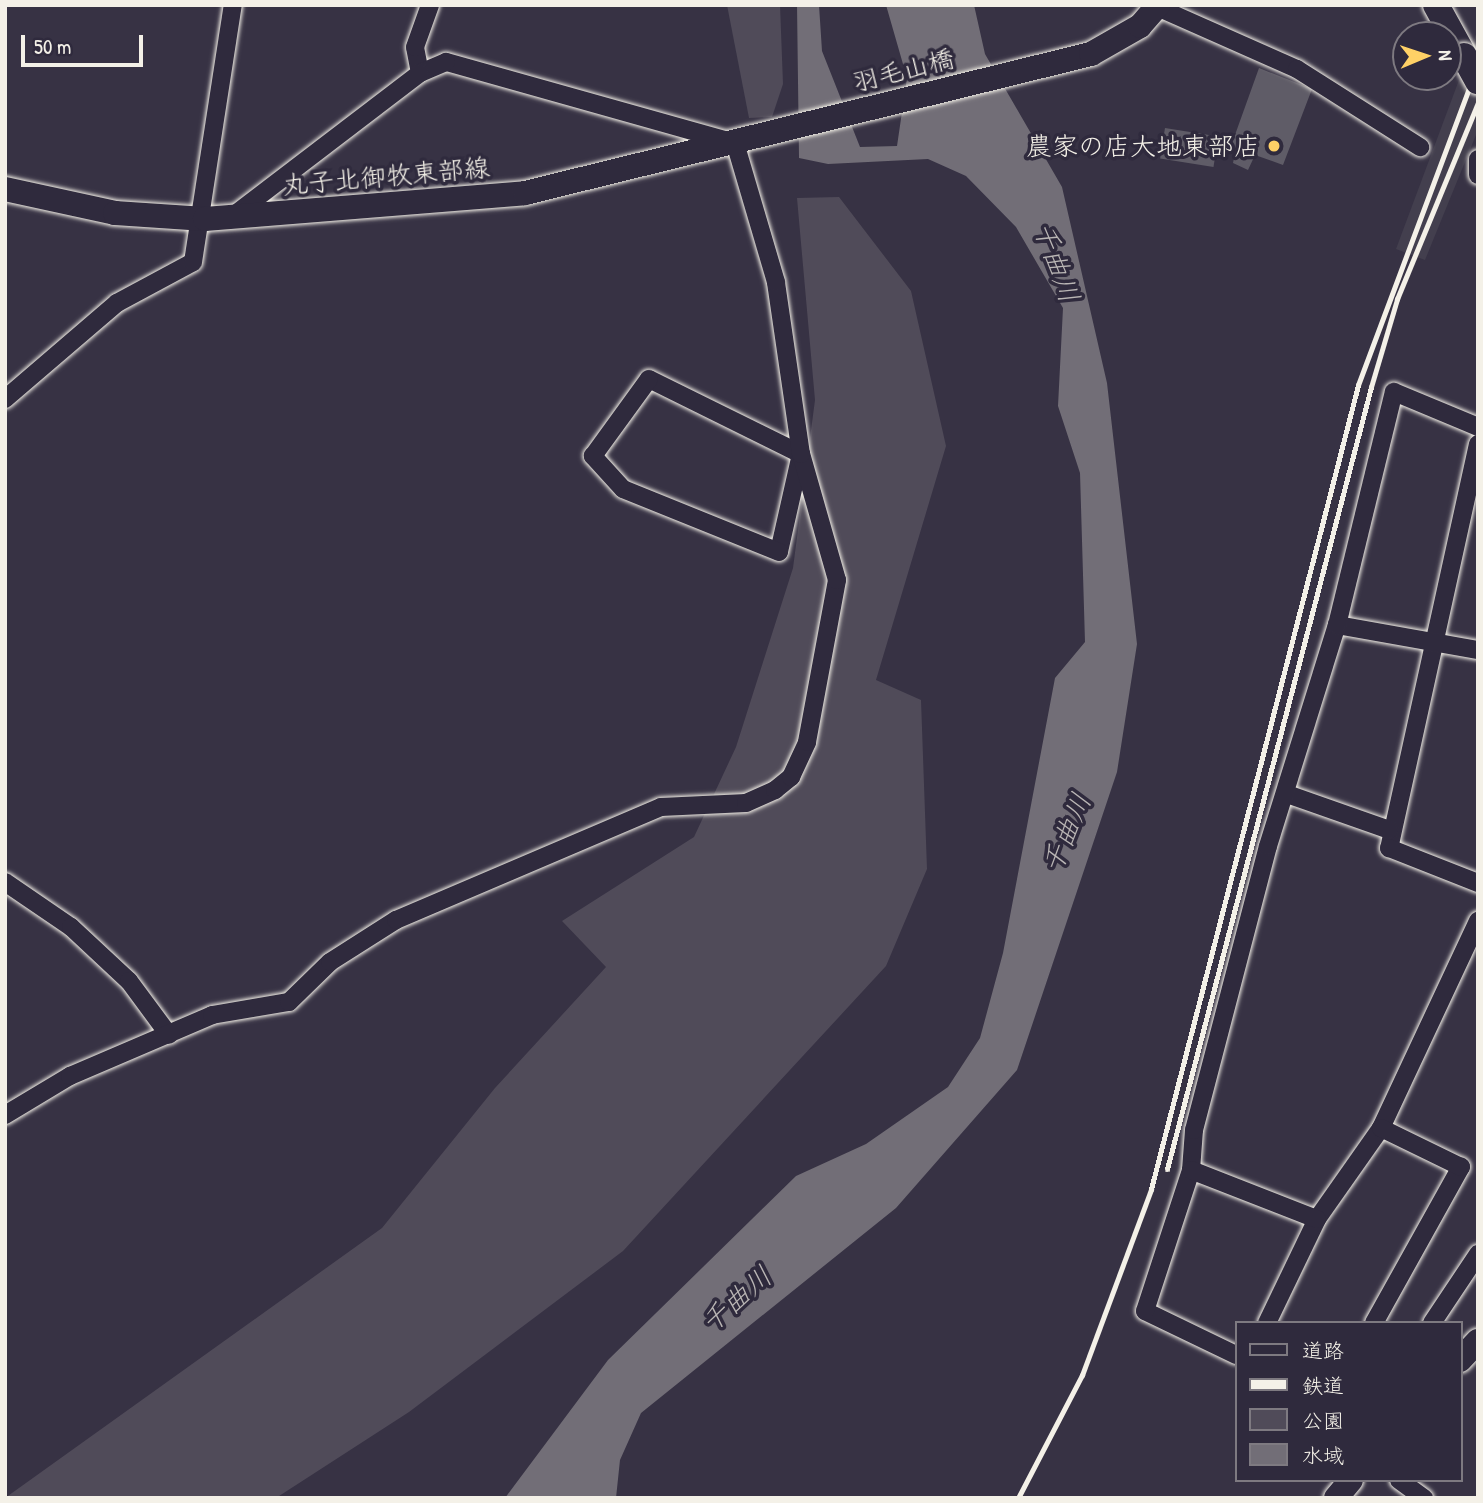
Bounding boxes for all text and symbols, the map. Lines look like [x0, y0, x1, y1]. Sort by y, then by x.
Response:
scale bar [24, 21, 147, 65]
north arrow [1392, 21, 1462, 91]
text: 50 m [34, 32, 71, 61]
street label: 羽毛山橋 [849, 42, 957, 98]
text: N [1433, 50, 1459, 61]
place label: 農家の店大地東部店 [1026, 130, 1260, 162]
marker: 農家の店大地東部店 [1266, 138, 1282, 154]
street label: 丸子北御牧東部線 [281, 151, 491, 201]
water label: 千曲川 [1027, 217, 1087, 307]
water label: 千曲川 [1034, 788, 1098, 878]
water label: 千曲川 [693, 1259, 779, 1339]
legend [1234, 1321, 1462, 1482]
text: 道路 [1302, 1336, 1344, 1365]
text: 鉄道 [1302, 1371, 1344, 1400]
text: 公園 [1302, 1406, 1344, 1435]
text: 水域 [1302, 1441, 1344, 1470]

